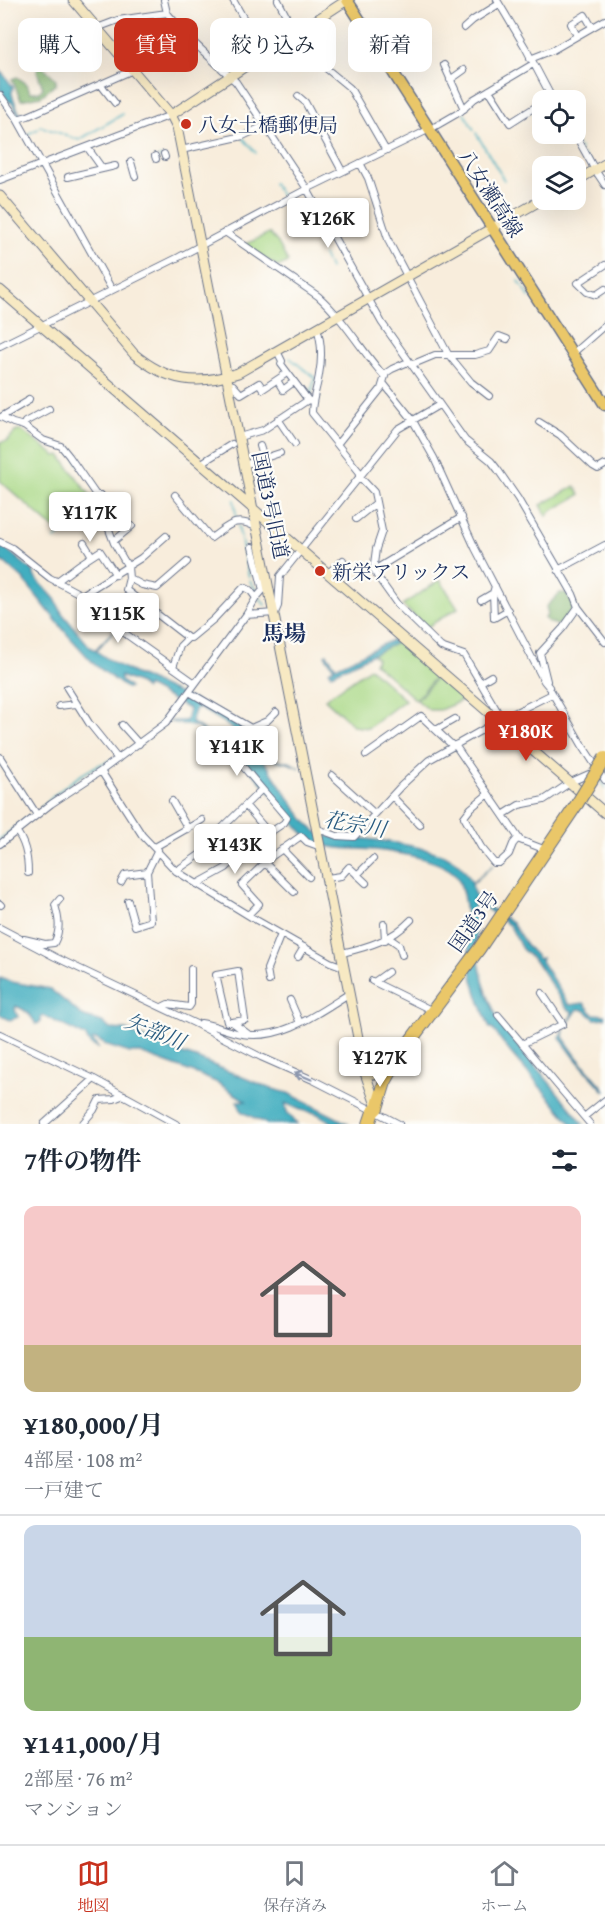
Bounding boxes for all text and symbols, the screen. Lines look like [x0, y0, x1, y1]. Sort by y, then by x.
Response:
chip: 購入 [18, 18, 102, 72]
chip: 賃貸 [114, 18, 198, 72]
chip: 絞り込み [210, 18, 336, 72]
chip: 新着 [348, 18, 432, 72]
map controls [532, 90, 586, 210]
button: locate [532, 90, 586, 144]
place label: 八女土橋郵便局 [198, 110, 338, 139]
marker: 八女土橋郵便局 [179, 117, 193, 131]
street label: 八女瀬高線 [452, 143, 530, 243]
button: layers [532, 156, 586, 210]
pin: ¥126K [286, 198, 370, 249]
text: ¥126K [301, 203, 355, 232]
street label: 国道3号旧道 [245, 448, 297, 562]
pin: ¥117K [48, 492, 132, 543]
text: ¥117K [63, 497, 117, 526]
place label: 新栄アリックス [332, 557, 470, 586]
marker: 新栄アリックス [313, 564, 327, 578]
pin: ¥115K [76, 593, 160, 644]
text: ¥115K [91, 598, 145, 627]
district label: 馬場 [262, 617, 306, 649]
pin: ¥180K [484, 711, 568, 762]
text: ¥180K [499, 716, 553, 745]
pin: ¥141K [195, 726, 279, 777]
text: ¥141K [210, 731, 264, 760]
water label: 花宗川 [321, 803, 391, 845]
pin: ¥143K [193, 824, 277, 875]
text: ¥143K [208, 829, 262, 858]
street label: 国道3号 [441, 884, 505, 958]
water label: 矢部川 [120, 1005, 192, 1058]
pin: ¥127K [338, 1037, 422, 1088]
text: ¥127K [353, 1042, 407, 1071]
one-way arrow [294, 1070, 313, 1081]
text: 7件の物件 [24, 1141, 141, 1180]
icon: filters [548, 1144, 581, 1177]
icon: home [249, 1245, 357, 1353]
text: ¥180,000/月 [24, 1405, 164, 1444]
text: 4部屋 · 108 m² [24, 1445, 142, 1474]
text: 一戸建て [24, 1475, 104, 1504]
icon: home [249, 1564, 357, 1672]
text: ¥141,000/月 [24, 1724, 164, 1763]
text: 2部屋 · 76 m² [24, 1764, 133, 1793]
text: マンション [24, 1794, 123, 1823]
tab: 地図 [77, 1857, 110, 1917]
tab: 保存済み [263, 1857, 327, 1917]
tab: ホーム [480, 1857, 528, 1917]

